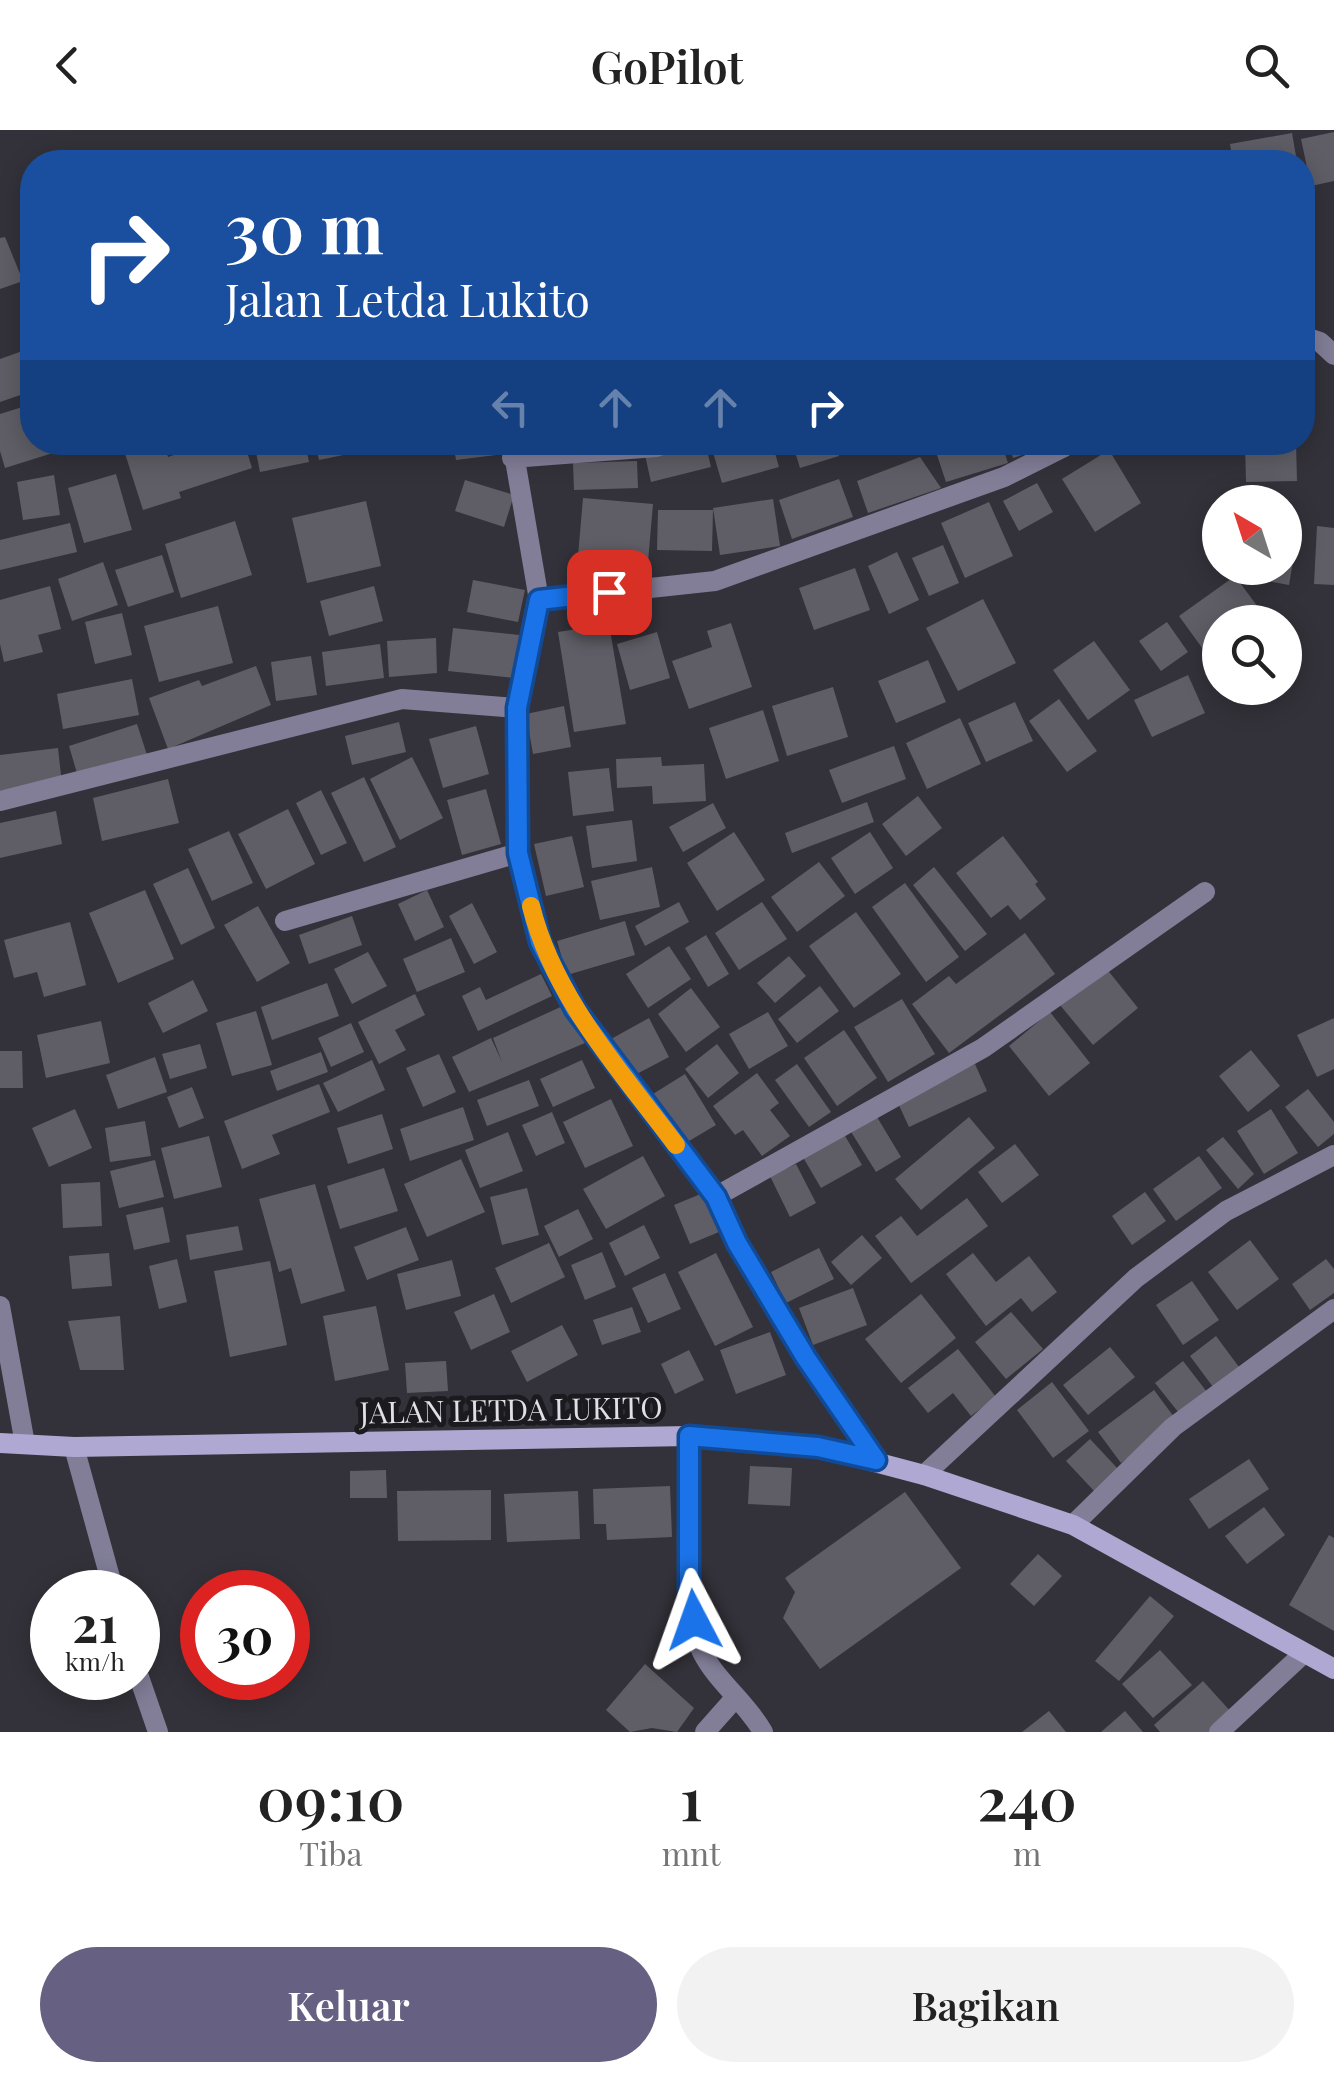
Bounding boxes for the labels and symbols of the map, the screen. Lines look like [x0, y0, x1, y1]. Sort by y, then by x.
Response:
north arrow [1202, 485, 1302, 585]
pin [567, 550, 652, 635]
street label: JALAN LETDA LUKITO [358, 1386, 663, 1432]
position arrow [642, 1568, 746, 1672]
speed limit sign: 30 [180, 1570, 310, 1700]

